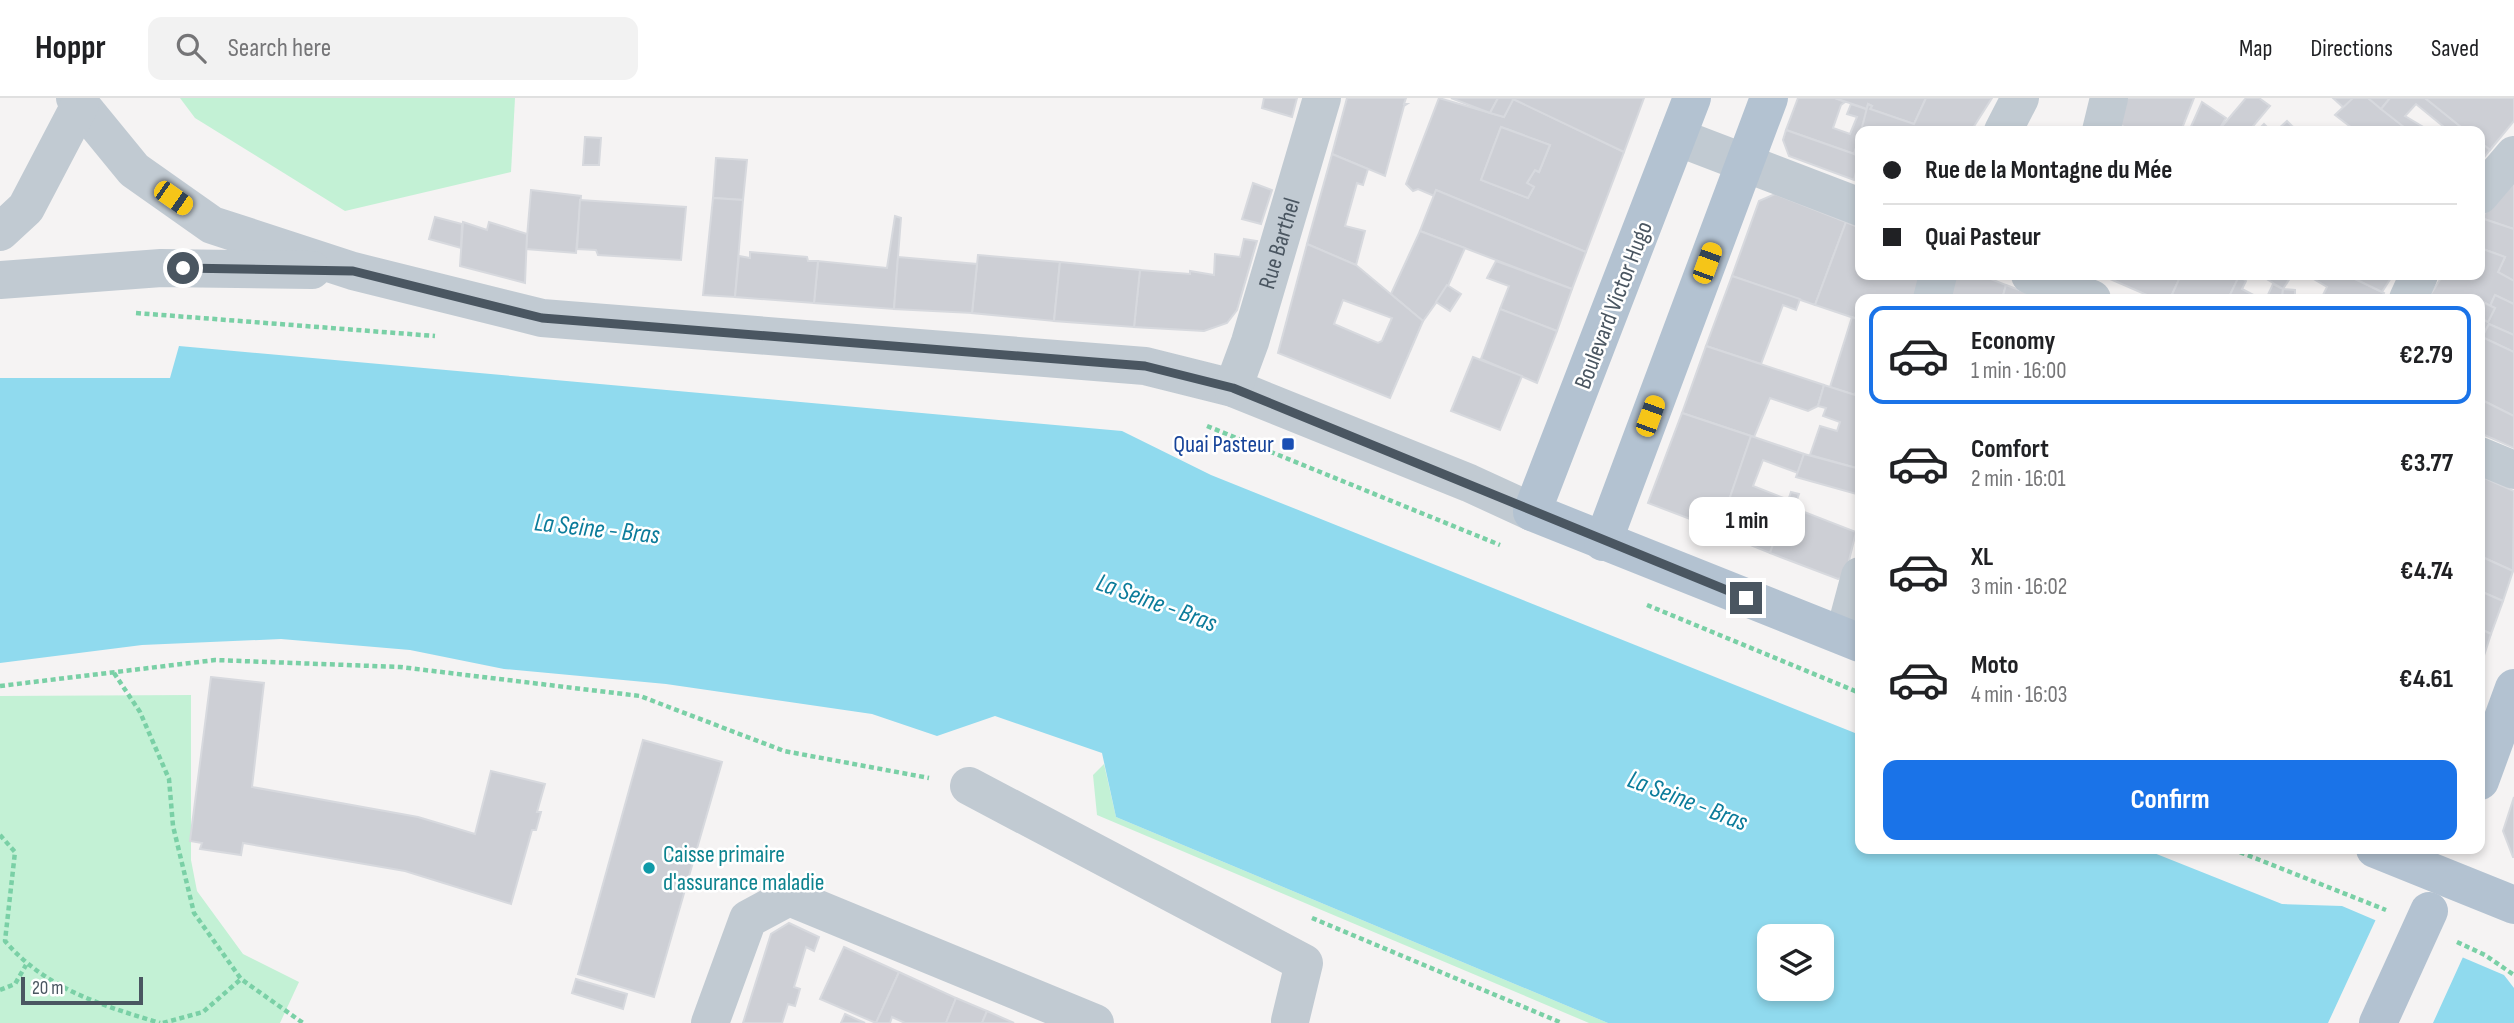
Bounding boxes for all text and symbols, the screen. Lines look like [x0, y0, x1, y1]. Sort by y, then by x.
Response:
search box [148, 17, 638, 80]
text: Hoppr [35, 28, 106, 68]
icon: search [172, 29, 210, 67]
text: Search here [228, 33, 331, 64]
text: Map [2239, 34, 2272, 63]
text: Directions [2310, 34, 2393, 63]
text: Saved [2431, 34, 2479, 63]
text: Rue de la Montagne du Mée [1925, 155, 2172, 186]
car [150, 177, 197, 219]
street label: Rue Barthel [1252, 194, 1307, 292]
street label: Boulevard Victor Hugo [1568, 217, 1659, 393]
text: Quai Pasteur [1925, 222, 2041, 253]
car [1690, 240, 1725, 286]
route start [167, 252, 199, 284]
icon: car [1887, 324, 1950, 387]
text: Economy [1971, 326, 2055, 357]
text: €2.79 [2399, 340, 2453, 371]
text: 1 min · 16:00 [1971, 357, 2066, 385]
car [1633, 393, 1668, 439]
place label: Quai Pasteur [1173, 430, 1274, 459]
icon: car [1887, 432, 1950, 495]
text: Comfort [1971, 434, 2049, 465]
marker: Quai Pasteur [1280, 436, 1296, 452]
text: €3.77 [2400, 448, 2453, 479]
text: 2 min · 16:01 [1971, 465, 2066, 493]
callout: 1 min [1688, 496, 1804, 546]
water label: La Seine - Bras [533, 507, 661, 551]
text: 1 min [1726, 507, 1768, 535]
icon: car [1887, 540, 1950, 603]
text: XL [1971, 542, 1993, 573]
text: €4.74 [2400, 556, 2453, 587]
water label: La Seine - Bras [1092, 567, 1221, 640]
text: 3 min · 16:02 [1971, 573, 2067, 601]
route end [1730, 582, 1762, 614]
icon: car [1887, 648, 1950, 711]
text: Moto [1971, 650, 2019, 681]
text: €4.61 [2399, 664, 2453, 695]
text: 4 min · 16:03 [1971, 681, 2067, 709]
button: Confirm [1883, 760, 2457, 840]
water label: La Seine - Bras [1623, 764, 1752, 838]
place label: Caisse primaire d'assurance maladie [663, 840, 824, 897]
marker: Caisse primaire d'assurance maladie [641, 860, 657, 876]
map controls [1757, 924, 1834, 1001]
button: layers [1757, 924, 1834, 1001]
scale bar [21, 974, 144, 1006]
text: 20 m [32, 977, 64, 1000]

